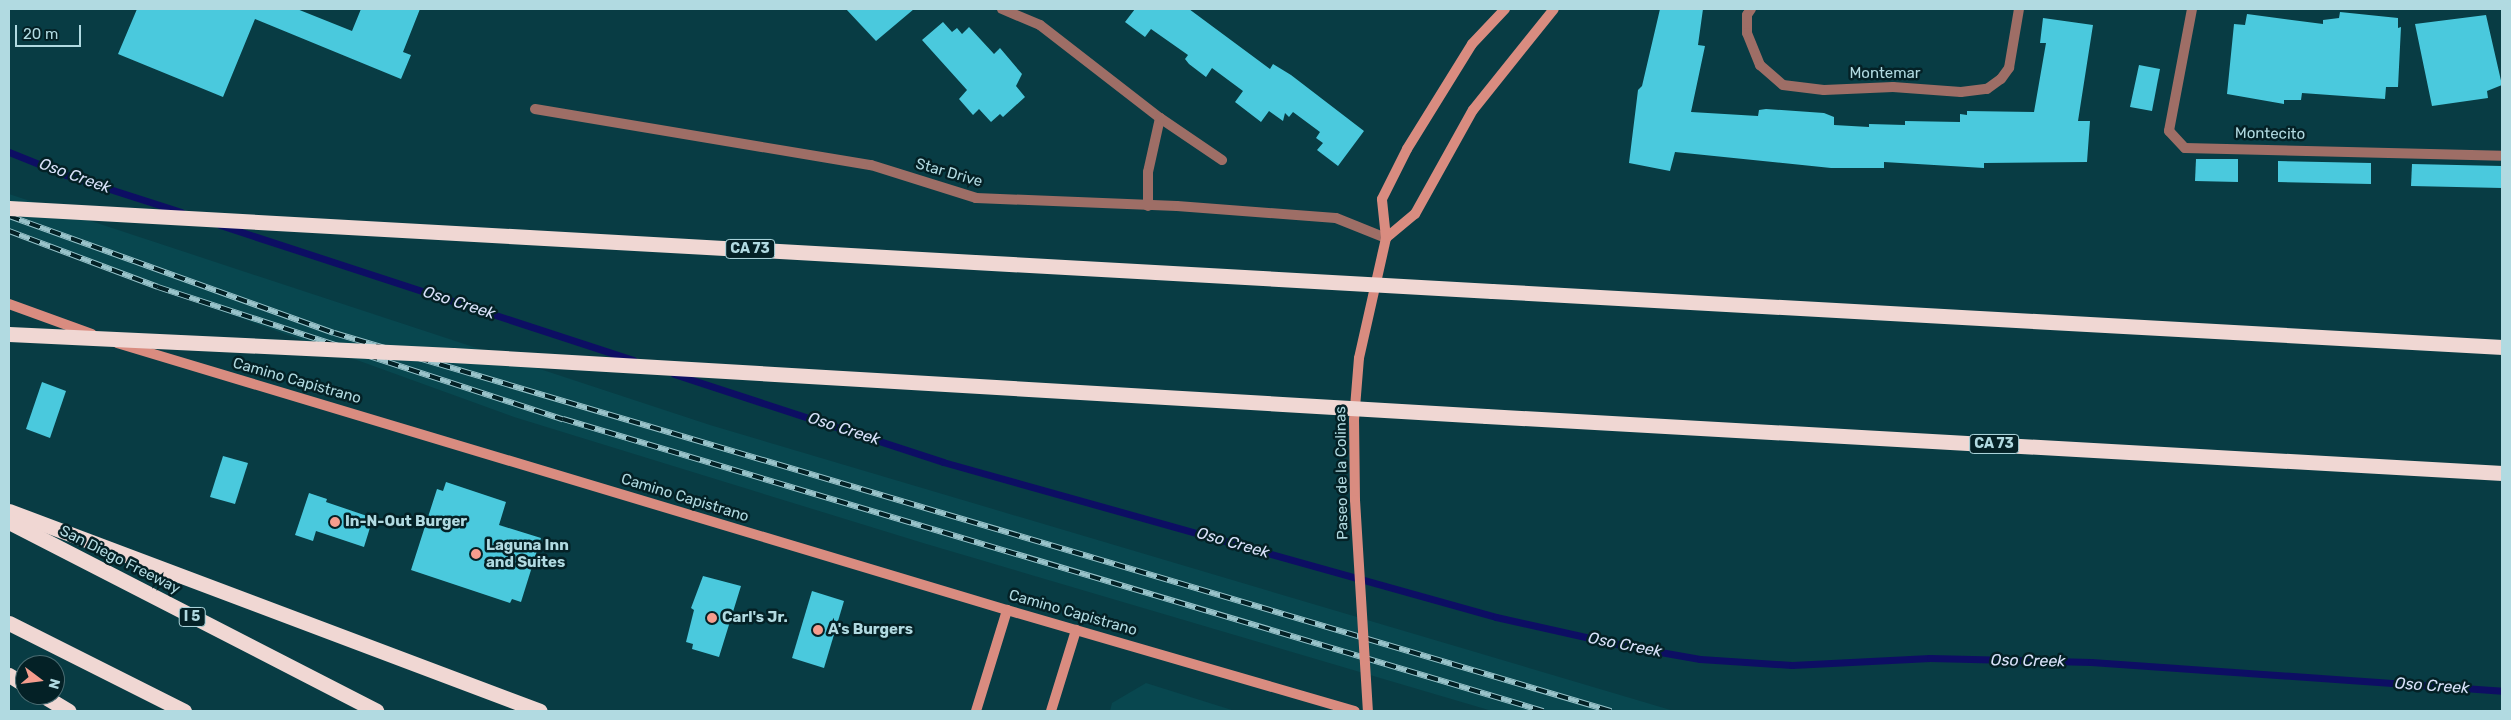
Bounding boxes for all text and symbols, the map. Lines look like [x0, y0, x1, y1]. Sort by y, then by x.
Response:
scale bar [18, 15, 84, 47]
text: 20 m [23, 25, 58, 43]
street label: Montemar [1849, 65, 1921, 83]
street label: Montecito [2235, 124, 2305, 144]
water label: Oso Creek [37, 154, 113, 198]
street label: Star Drive [913, 155, 985, 191]
road number: CA 73 [725, 238, 775, 260]
water label: Oso Creek [420, 282, 498, 324]
street label: Camino Capistrano [231, 354, 363, 408]
street label: Paseo de la Colinas [1332, 406, 1352, 540]
water label: Oso Creek [805, 408, 883, 450]
road number: CA 73 [1969, 432, 2019, 456]
street label: Camino Capistrano [619, 470, 751, 526]
place label: In-N-Out Burger [345, 513, 467, 531]
marker: In-N-Out Burger [329, 516, 341, 528]
street label: San Diego Freeway [57, 522, 183, 598]
water label: Oso Creek [1194, 523, 1272, 563]
place label: Laguna Inn and Suites [486, 536, 569, 571]
marker: Laguna Inn and Suites [470, 548, 482, 560]
street label: Camino Capistrano [1007, 586, 1139, 640]
road number: I 5 [178, 606, 206, 628]
place label: Carl's Jr. [722, 609, 788, 627]
marker: Carl's Jr. [706, 612, 718, 624]
place label: A's Burgers [828, 621, 913, 639]
marker: A's Burgers [812, 624, 824, 636]
water label: Oso Creek [1586, 628, 1664, 662]
water label: Oso Creek [1990, 651, 2066, 671]
north arrow [15, 655, 65, 705]
water label: Oso Creek [2394, 674, 2470, 698]
text: N [44, 677, 64, 691]

